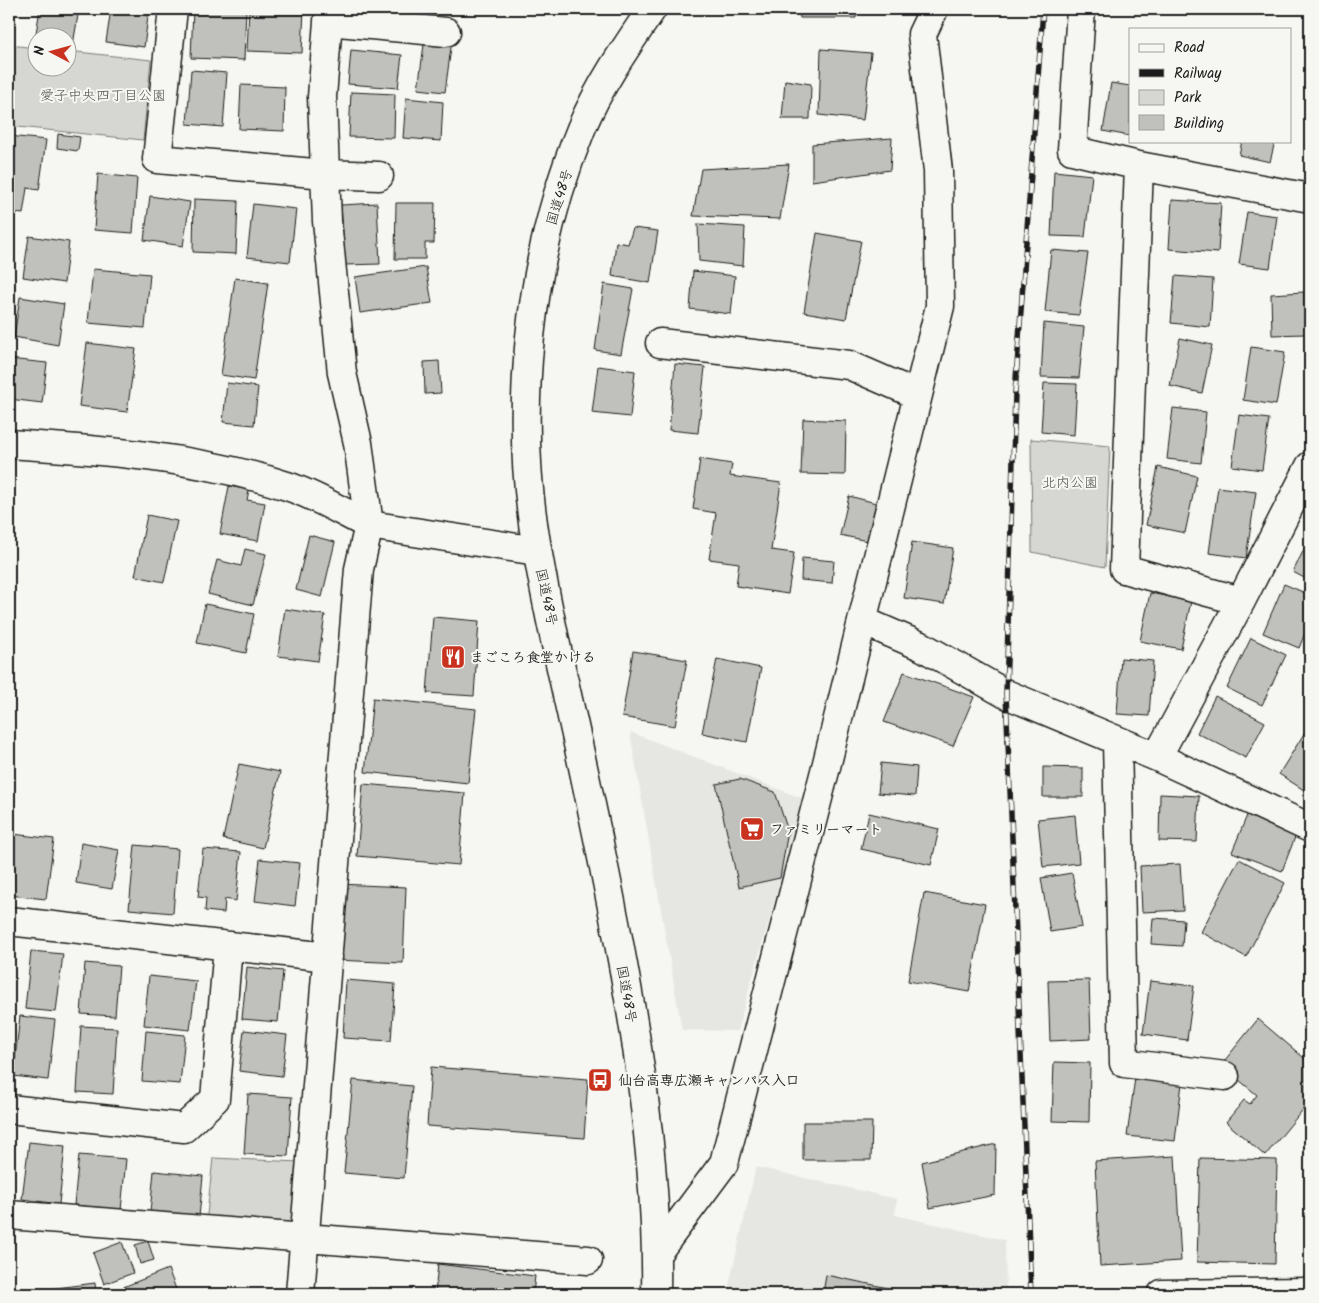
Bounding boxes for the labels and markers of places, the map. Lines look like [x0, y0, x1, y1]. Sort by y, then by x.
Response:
restaurant icon: まごころ食堂かける [440, 644, 466, 670]
place label: まごころ食堂かける [470, 647, 596, 669]
supermarket icon: ファミリーマート [739, 816, 765, 842]
place label: ファミリーマート [770, 819, 883, 841]
bus stop icon: 仙台高専広瀬キャンパス入口 [587, 1067, 613, 1093]
place label: 仙台高専広瀬キャンパス入口 [618, 1070, 799, 1092]

